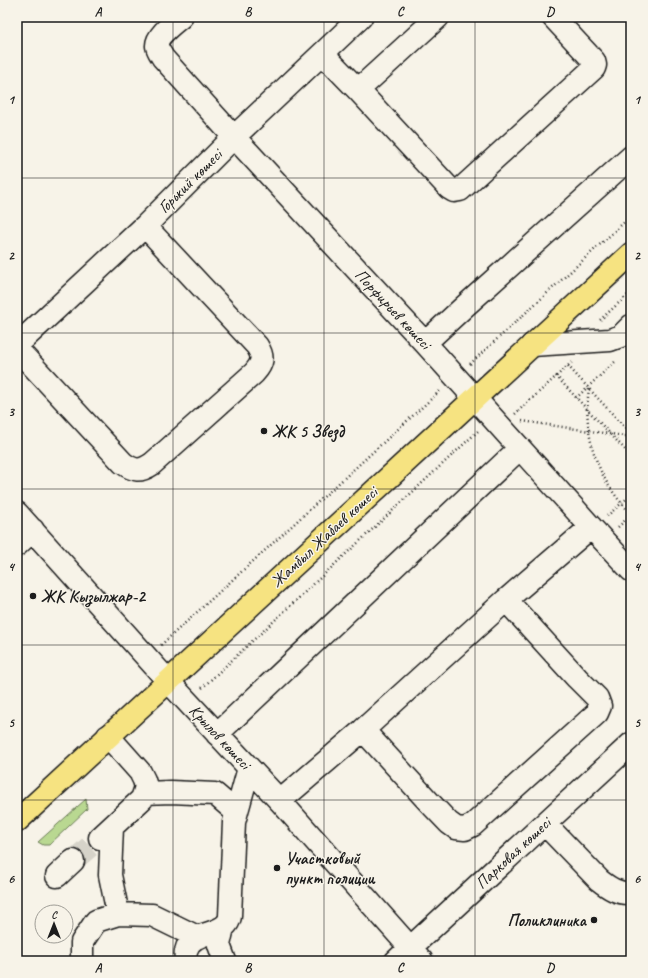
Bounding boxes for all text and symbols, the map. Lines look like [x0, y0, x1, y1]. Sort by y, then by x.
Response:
text: A [95, 4, 103, 20]
text: B [245, 4, 253, 20]
text: C [397, 4, 405, 20]
text: D [546, 4, 555, 20]
text: 1 [8, 92, 16, 108]
text: 1 [634, 92, 642, 108]
street label: Горький көшесі [154, 143, 228, 217]
text: 2 [8, 248, 15, 264]
text: 2 [634, 248, 641, 264]
street label: Порфирьев көшесі [350, 264, 437, 355]
text: 3 [8, 404, 15, 420]
text: 3 [634, 404, 641, 420]
place label: ЖК 5 Звезд [272, 421, 346, 443]
marker: ЖК 5 Звезд [259, 426, 269, 436]
street label: Жамбыл Жабаев көшесі [266, 481, 383, 592]
text: 4 [8, 559, 16, 575]
text: 4 [634, 559, 642, 575]
place label: ЖК Кызылжар-2 [41, 586, 146, 608]
marker: ЖК Кызылжар-2 [28, 591, 38, 601]
street label: Крылов көшесі [185, 700, 257, 775]
text: 5 [8, 715, 15, 731]
text: 5 [634, 715, 641, 731]
street label: Парковая көшесі [471, 811, 556, 893]
place label: Участковый пункт полиции [285, 848, 376, 889]
marker: Участковый пункт полиции [272, 863, 282, 873]
text: 6 [8, 871, 15, 887]
text: 6 [634, 871, 641, 887]
north arrow [34, 904, 74, 944]
text: С [51, 907, 58, 921]
place label: Поликлиника [508, 910, 588, 931]
marker: Поликлиника [589, 915, 599, 925]
text: A [95, 960, 103, 976]
text: B [245, 960, 253, 976]
text: C [397, 960, 405, 976]
text: D [546, 960, 555, 976]

